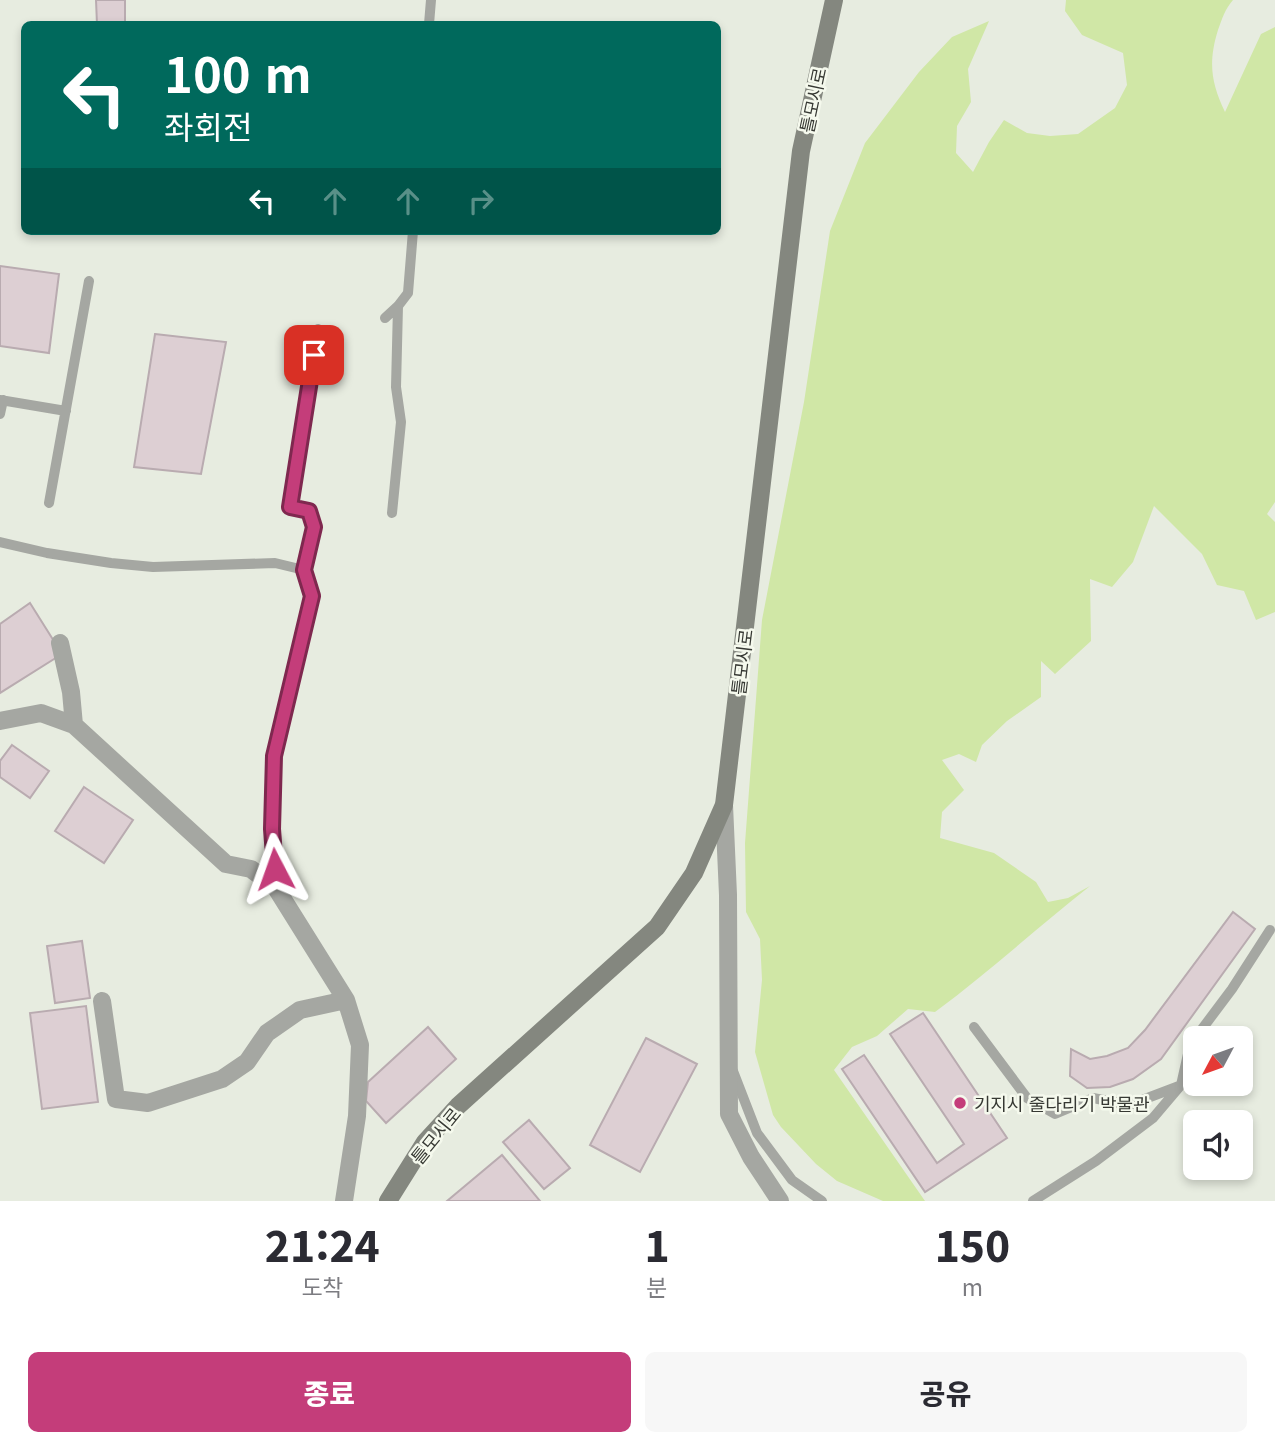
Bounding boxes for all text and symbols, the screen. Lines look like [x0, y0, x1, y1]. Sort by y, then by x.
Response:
text: 100 m [164, 36, 312, 107]
icon: left [49, 49, 140, 140]
street label: 틀모시로 [792, 65, 832, 135]
text: 좌회전 [164, 102, 252, 148]
icon: left [243, 182, 281, 220]
icon: ahead [316, 182, 354, 220]
icon: ahead [389, 182, 427, 220]
icon: right [462, 182, 500, 220]
pin [284, 325, 344, 385]
icon: arrive [295, 336, 333, 374]
street label: 틀모시로 [724, 628, 758, 696]
position arrow [238, 832, 312, 906]
north arrow [1183, 1026, 1253, 1096]
map controls [1183, 1026, 1253, 1180]
place label: 기지시 줄다리기 박물관 [974, 1090, 1150, 1116]
marker: 기지시 줄다리기 박물관 [952, 1095, 968, 1111]
street label: 틀모시로 [404, 1101, 466, 1169]
button: sound [1183, 1110, 1253, 1180]
text: 21:24 [265, 1213, 380, 1274]
text: 1 [645, 1213, 670, 1274]
text: 150 [935, 1213, 1010, 1274]
text: 도착 [301, 1269, 343, 1303]
text: 분 [647, 1269, 668, 1303]
text: m [962, 1269, 983, 1303]
button: 종료 [28, 1352, 631, 1432]
button: 공유 [645, 1352, 1247, 1432]

